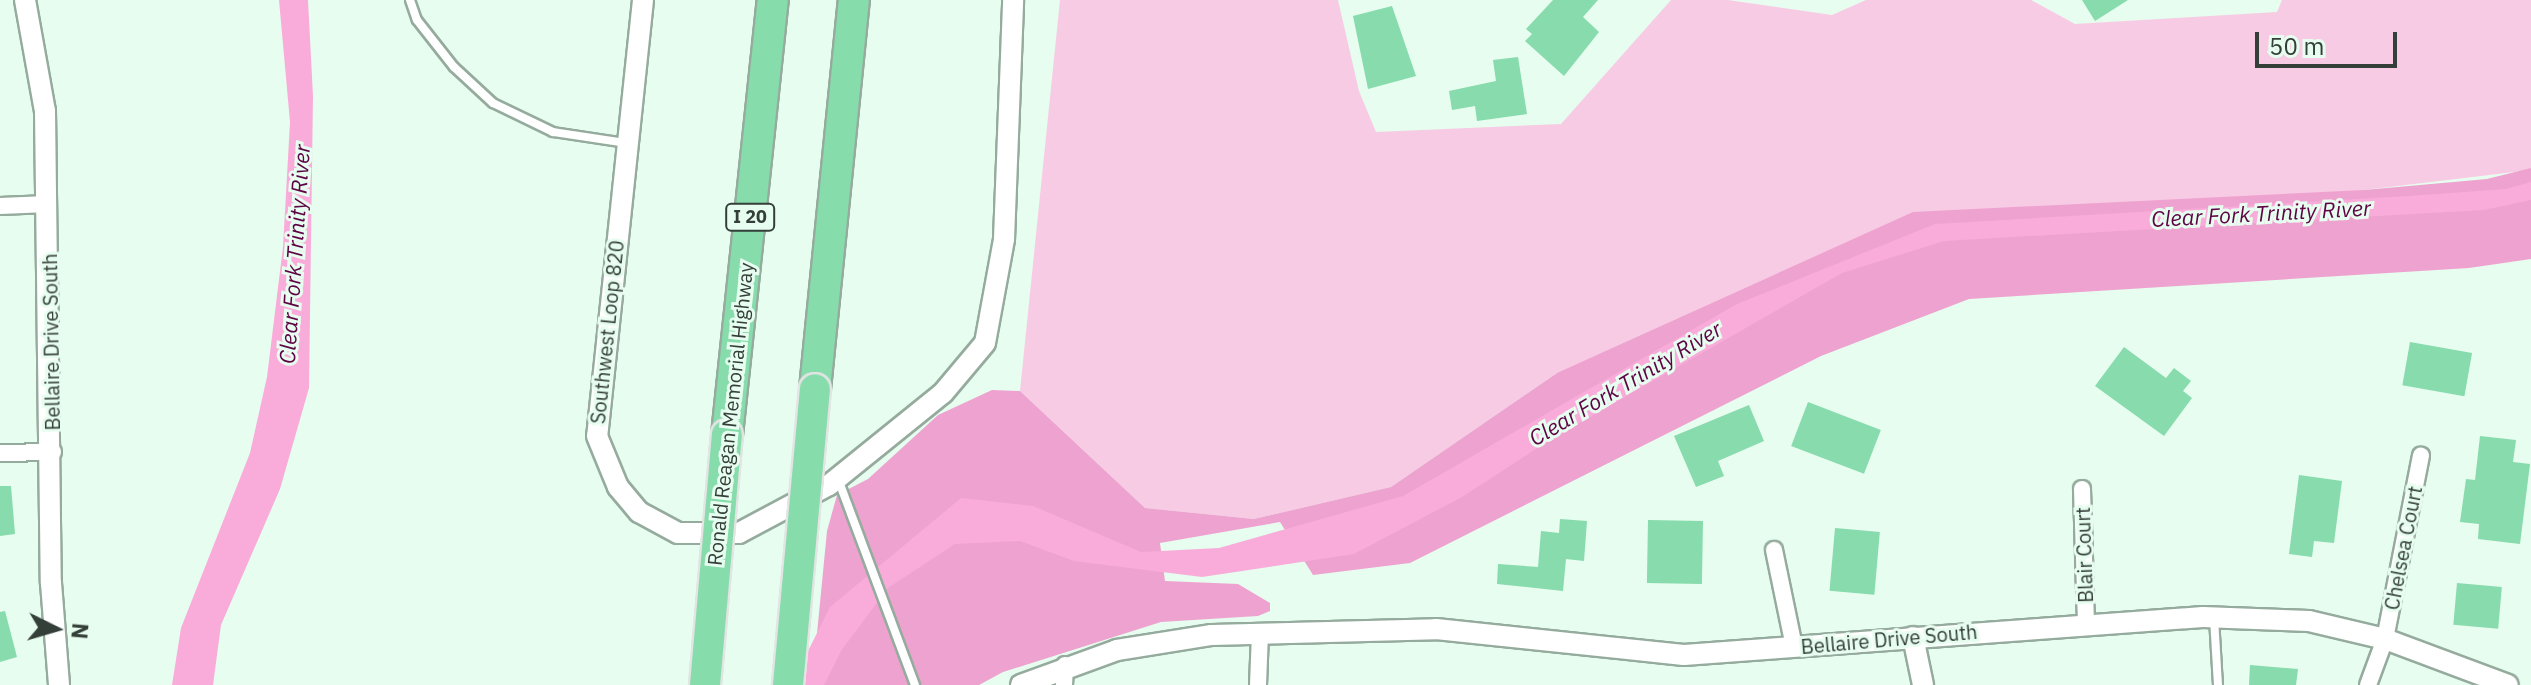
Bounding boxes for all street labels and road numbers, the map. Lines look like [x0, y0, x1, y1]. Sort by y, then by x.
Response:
road number: I 20 [724, 203, 776, 231]
street label: Southwest Loop 820 [585, 239, 629, 425]
street label: Bellaire Drive South [37, 253, 65, 431]
street label: Ronald Reagan Memorial Highway [702, 261, 758, 567]
street label: Chelsea Court [2379, 484, 2427, 612]
street label: Blair Court [2070, 507, 2098, 603]
street label: Bellaire Drive South [1800, 619, 1978, 659]

